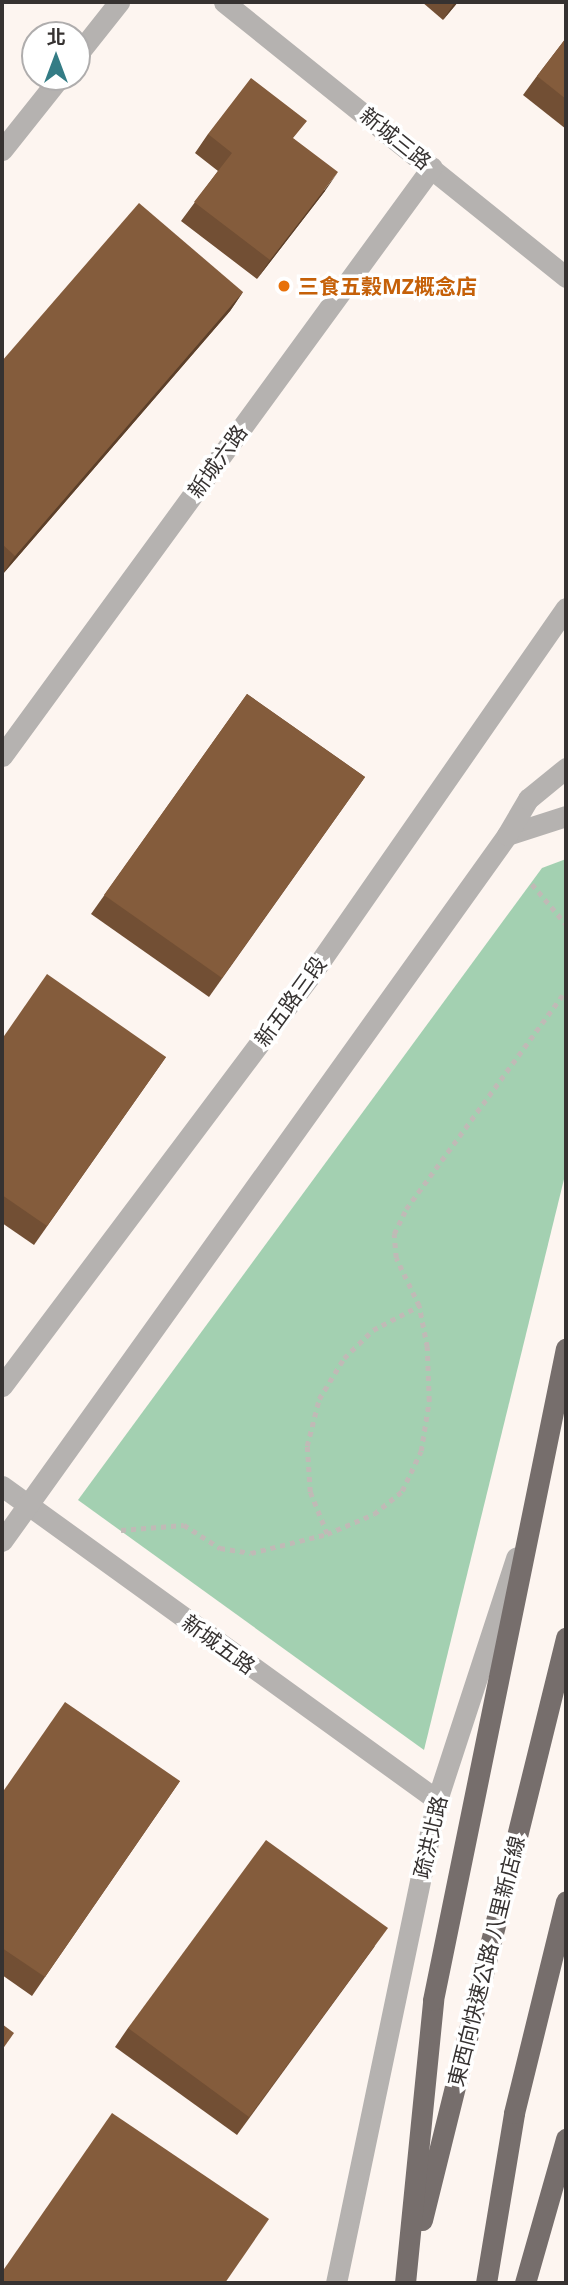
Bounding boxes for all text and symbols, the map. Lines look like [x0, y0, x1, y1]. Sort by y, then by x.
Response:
north arrow [21, 21, 91, 91]
text: 北 [46, 24, 66, 50]
street label: 新城三路 [355, 102, 437, 174]
place label: 三食五穀MZ概念店 [298, 273, 477, 299]
marker: 三食五穀MZ概念店 [276, 278, 292, 294]
street label: 新城六路 [182, 420, 252, 502]
street label: 新五路三段 [249, 951, 331, 1051]
street label: 新城五路 [178, 1609, 260, 1679]
street label: 疏洪北路 [408, 1793, 452, 1881]
street label: 東西向快速公路 八里新店線 [443, 1833, 529, 2089]

